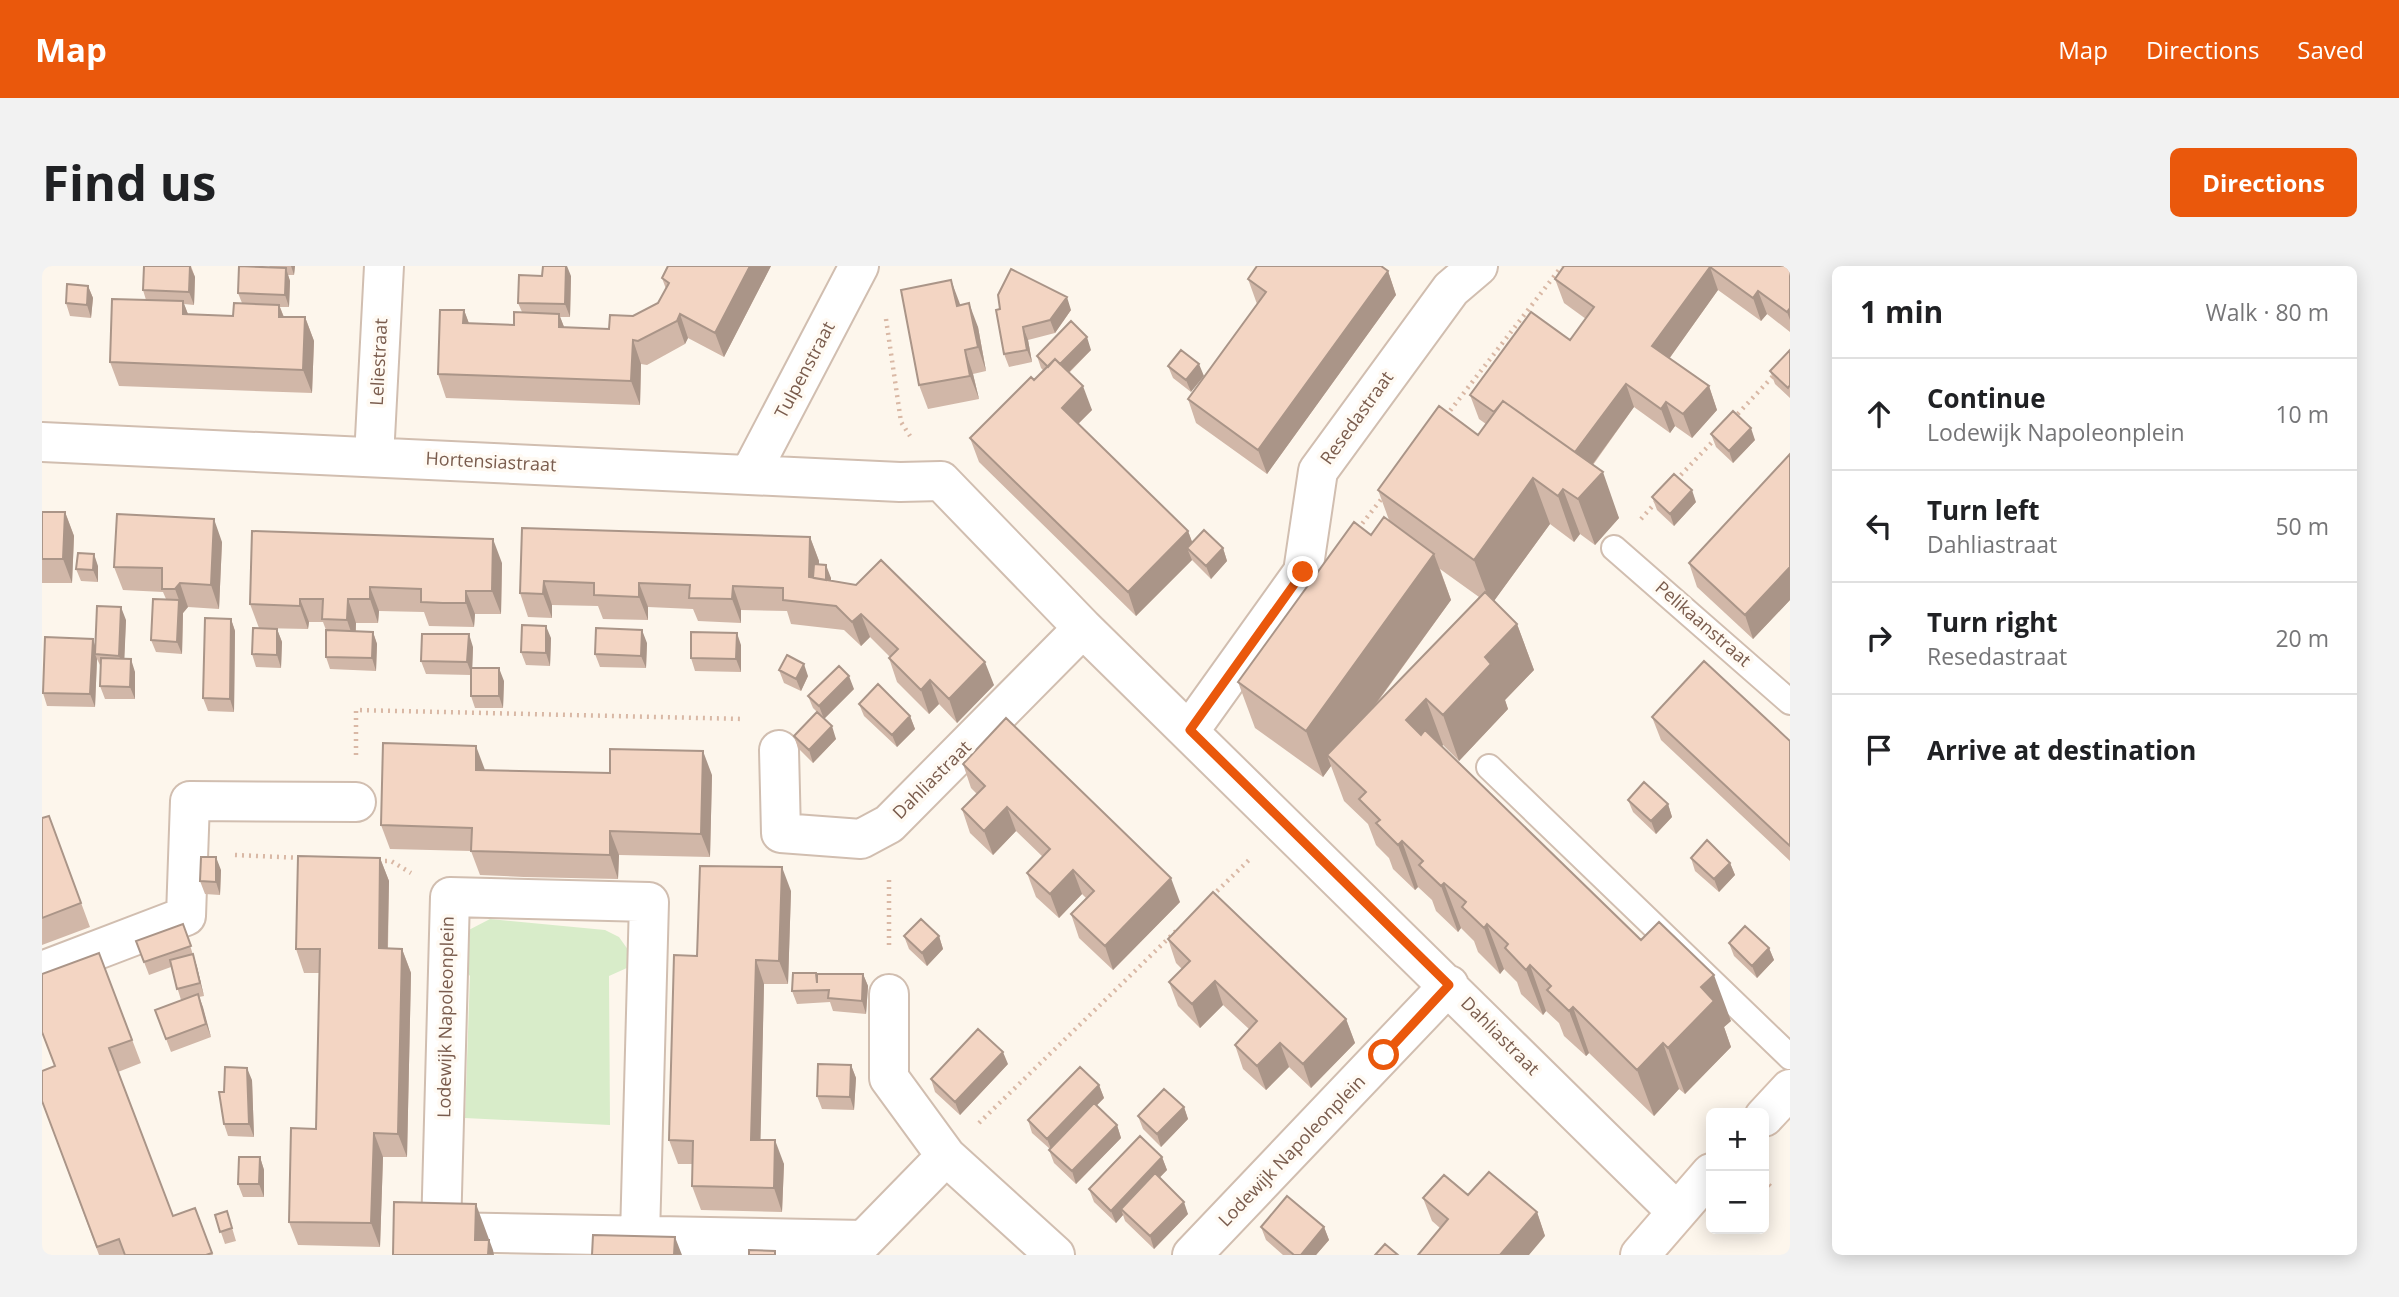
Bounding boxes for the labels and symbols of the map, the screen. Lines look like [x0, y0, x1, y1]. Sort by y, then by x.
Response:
street label: Tulpenstraat [769, 317, 840, 422]
street label: Leliestraat [364, 318, 392, 406]
street label: Resedastraat [1314, 366, 1398, 469]
street label: Hortensiastraat [425, 446, 557, 476]
route end [1287, 556, 1318, 587]
street label: Pelikaanstraat [1651, 575, 1757, 671]
street label: Dahliastraat [887, 735, 976, 824]
street label: Lodewijk Napoleonplein [431, 916, 459, 1118]
street label: Dahliastraat [1456, 991, 1545, 1080]
route start [1368, 1039, 1399, 1070]
street label: Lodewijk Napoleonplein [1213, 1069, 1370, 1231]

